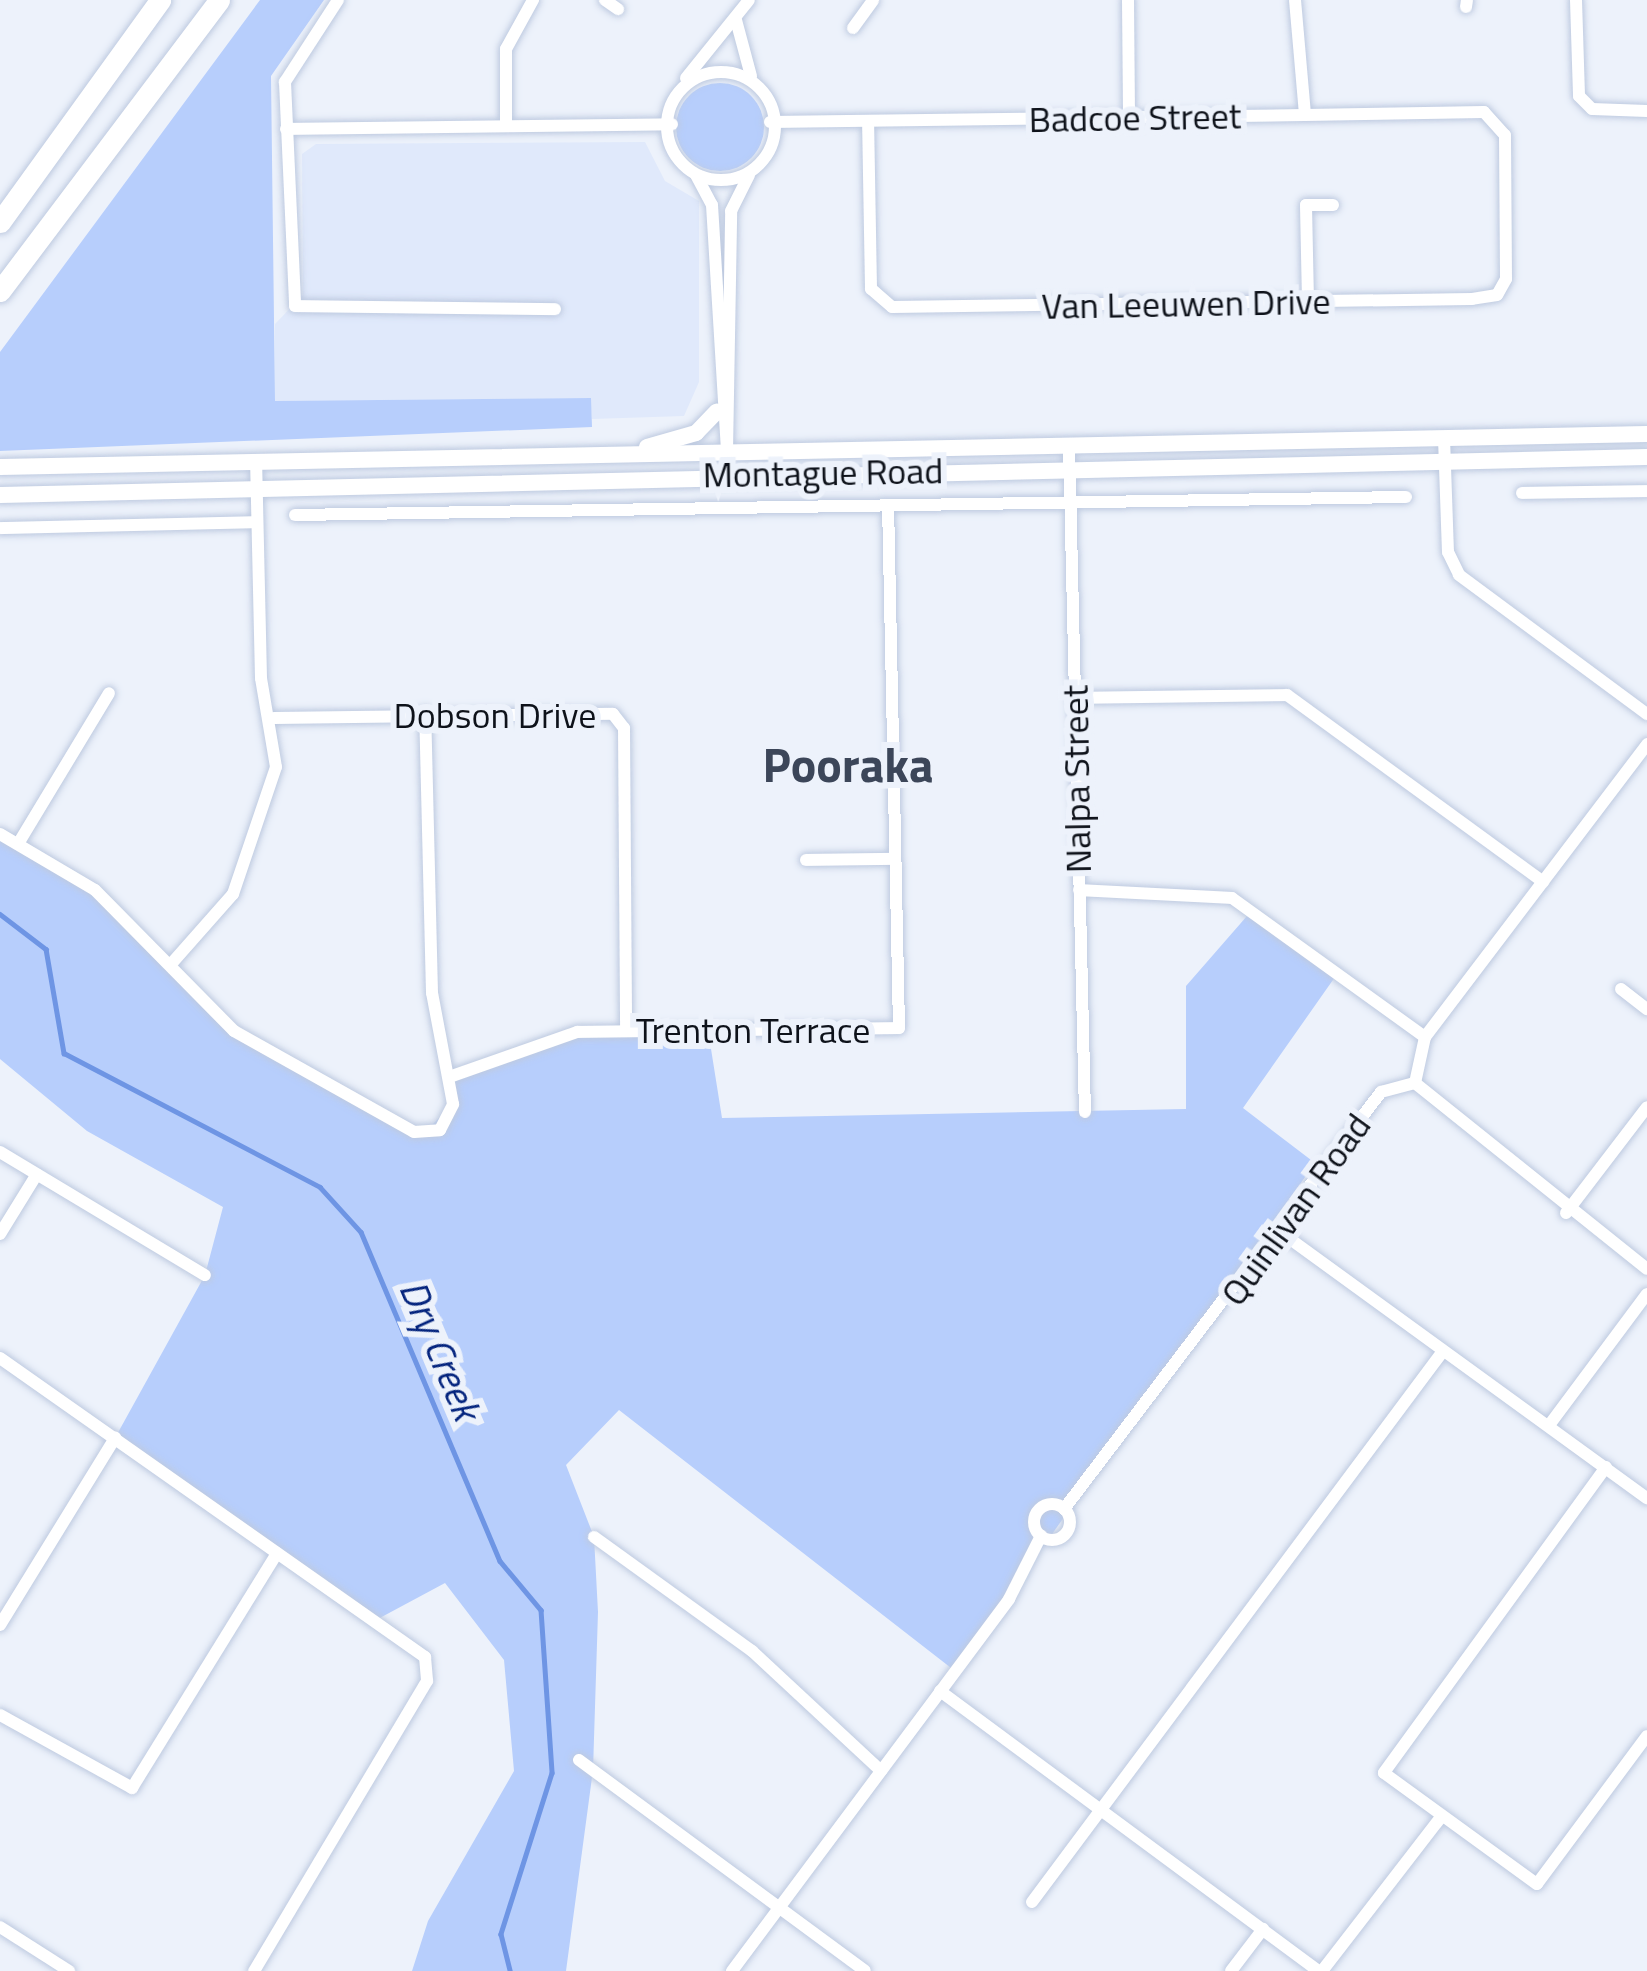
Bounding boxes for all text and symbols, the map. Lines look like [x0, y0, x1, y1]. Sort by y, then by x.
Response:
street label: Badcoe Street [1028, 94, 1242, 140]
street label: Van Leeuwen Drive [1041, 279, 1331, 327]
street label: Montague Road [702, 448, 944, 496]
street label: Nalpa Street [1053, 684, 1099, 874]
street label: Dobson Drive [394, 693, 596, 737]
district label: Pooraka [763, 736, 933, 794]
street label: Trenton Terrace [636, 1008, 870, 1052]
street label: Quinlivan Road [1211, 1105, 1379, 1313]
water label: Dry Creek [390, 1273, 490, 1427]

